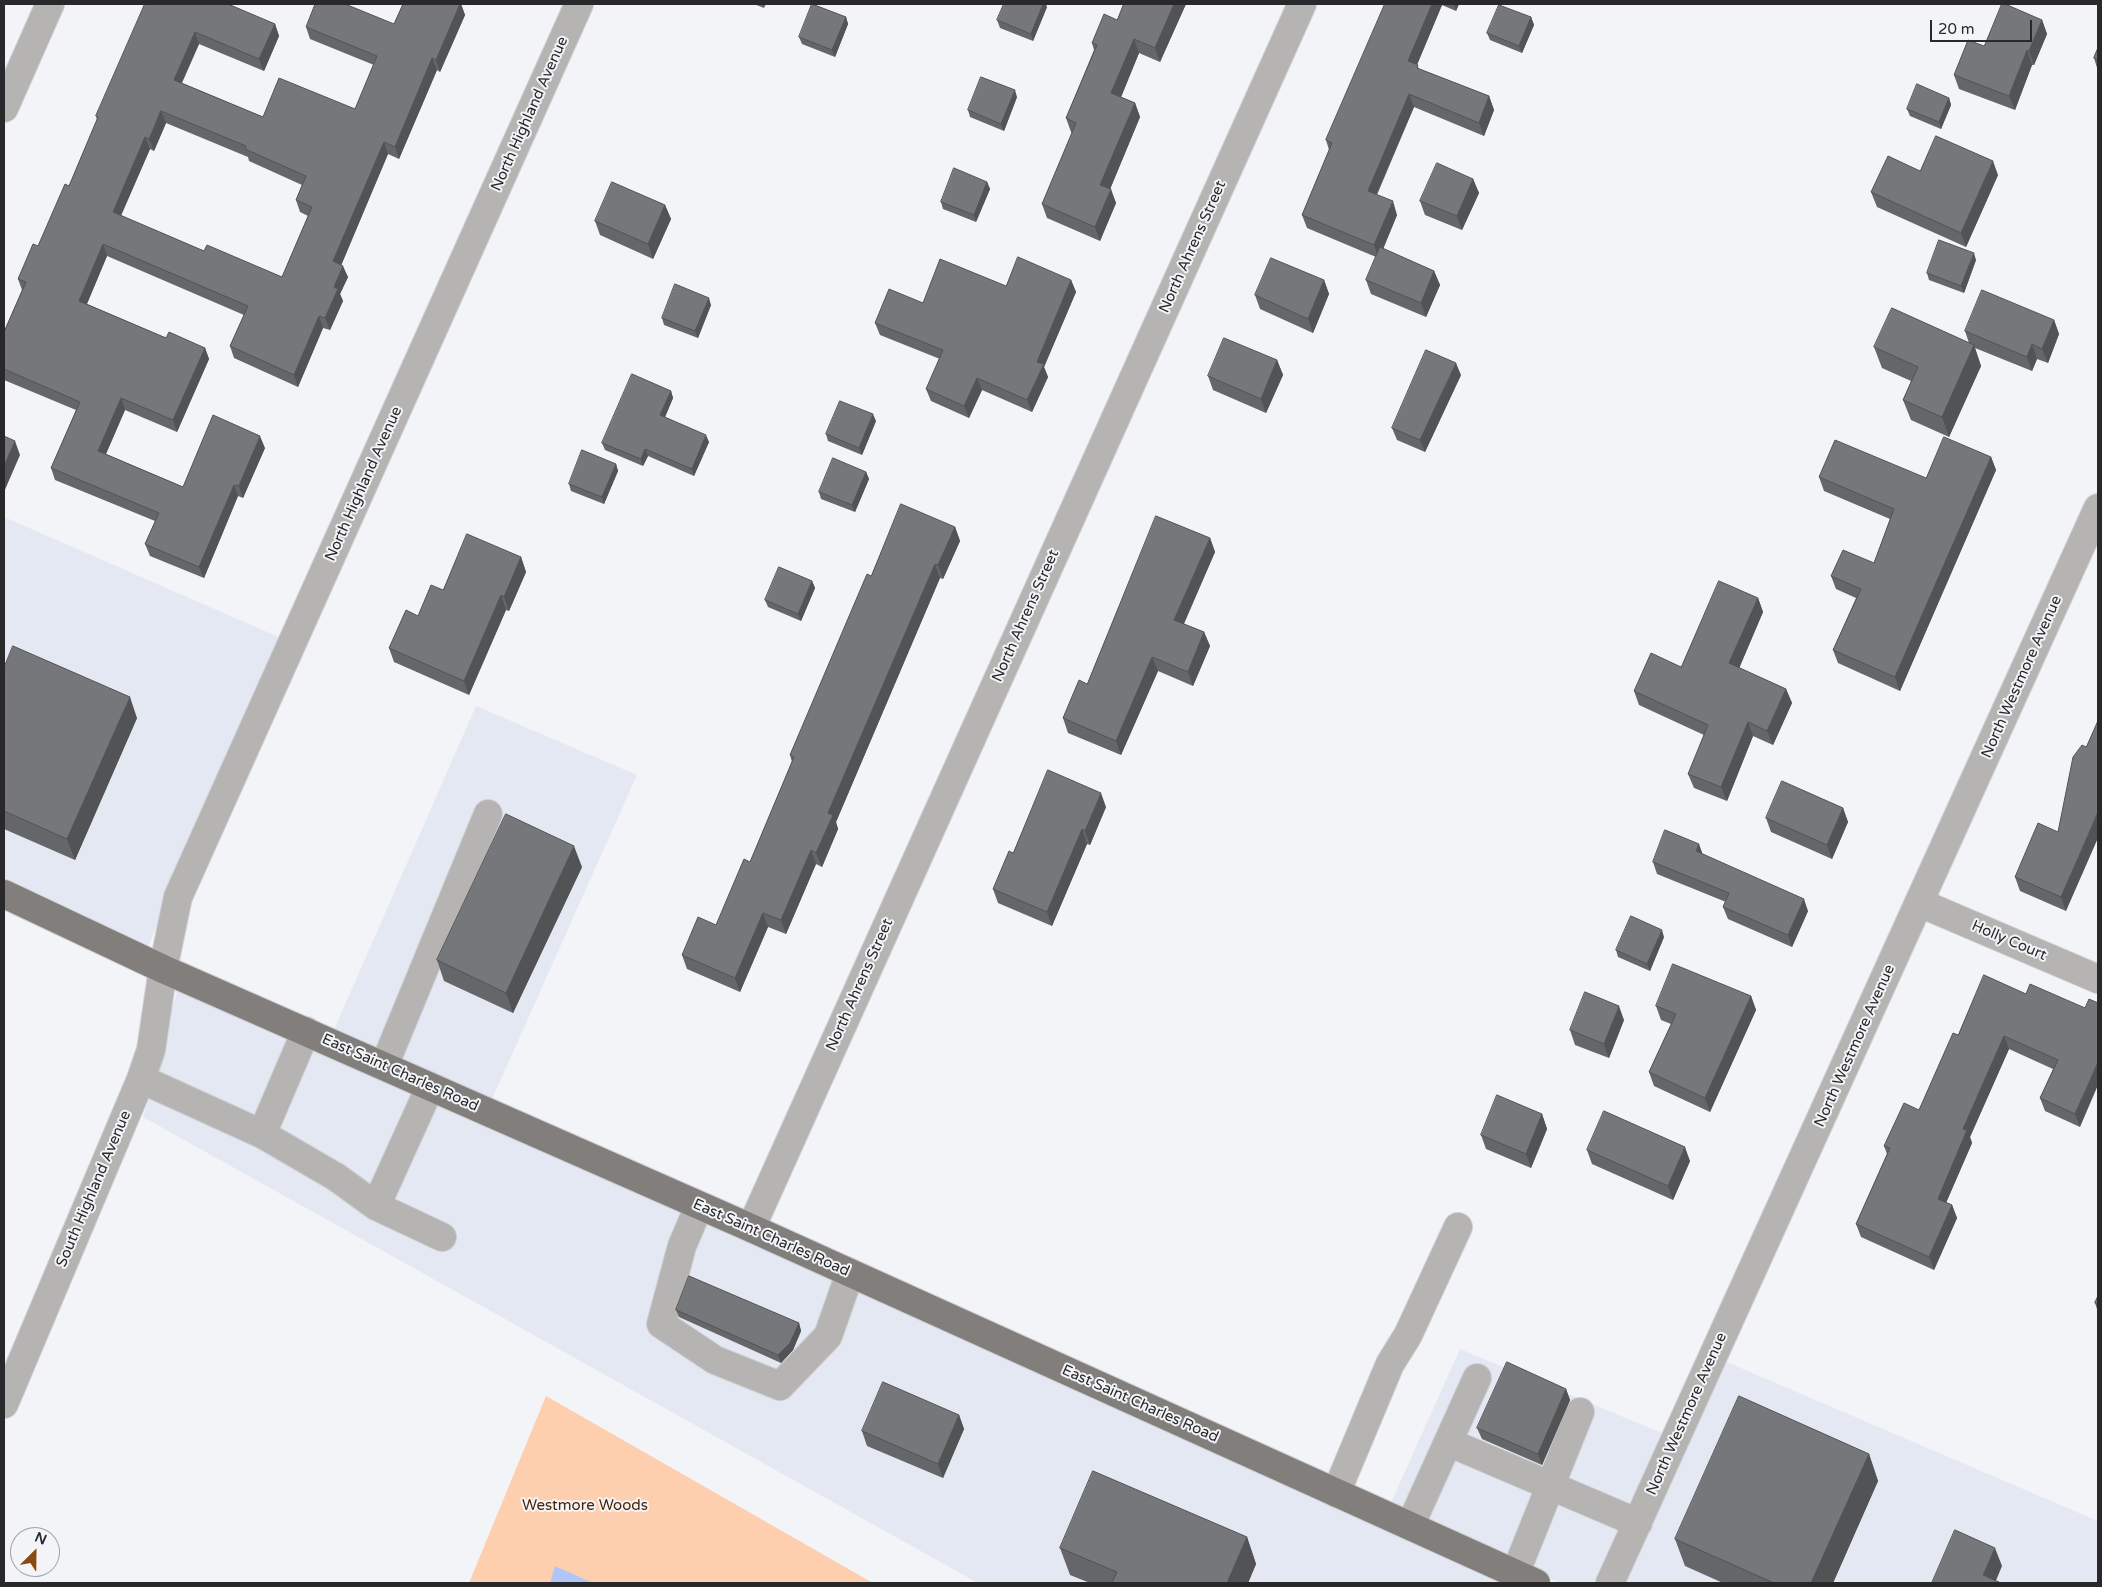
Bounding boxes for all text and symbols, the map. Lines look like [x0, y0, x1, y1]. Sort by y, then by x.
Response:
scale bar [1932, 10, 2034, 42]
text: 20 m [1938, 20, 1975, 38]
street label: North Highland Avenue [488, 34, 572, 194]
street label: North Ahrens Street [1156, 178, 1230, 316]
street label: North Highland Avenue [322, 404, 406, 564]
street label: North Ahrens Street [989, 547, 1063, 685]
street label: North Westmore Avenue [1978, 593, 2066, 761]
street label: North Ahrens Street [823, 916, 897, 1054]
street label: Holly Court [1969, 917, 2049, 965]
street label: North Westmore Avenue [1811, 962, 1899, 1130]
street label: East Saint Charles Road [319, 1030, 481, 1116]
street label: South Highland Avenue [53, 1108, 135, 1270]
street label: East Saint Charles Road [690, 1195, 852, 1281]
street label: North Westmore Avenue [1643, 1330, 1731, 1498]
street label: East Saint Charles Road [1059, 1361, 1221, 1447]
park label: Westmore Woods [522, 1497, 648, 1515]
north arrow [10, 1527, 60, 1577]
text: N [32, 1529, 49, 1549]

